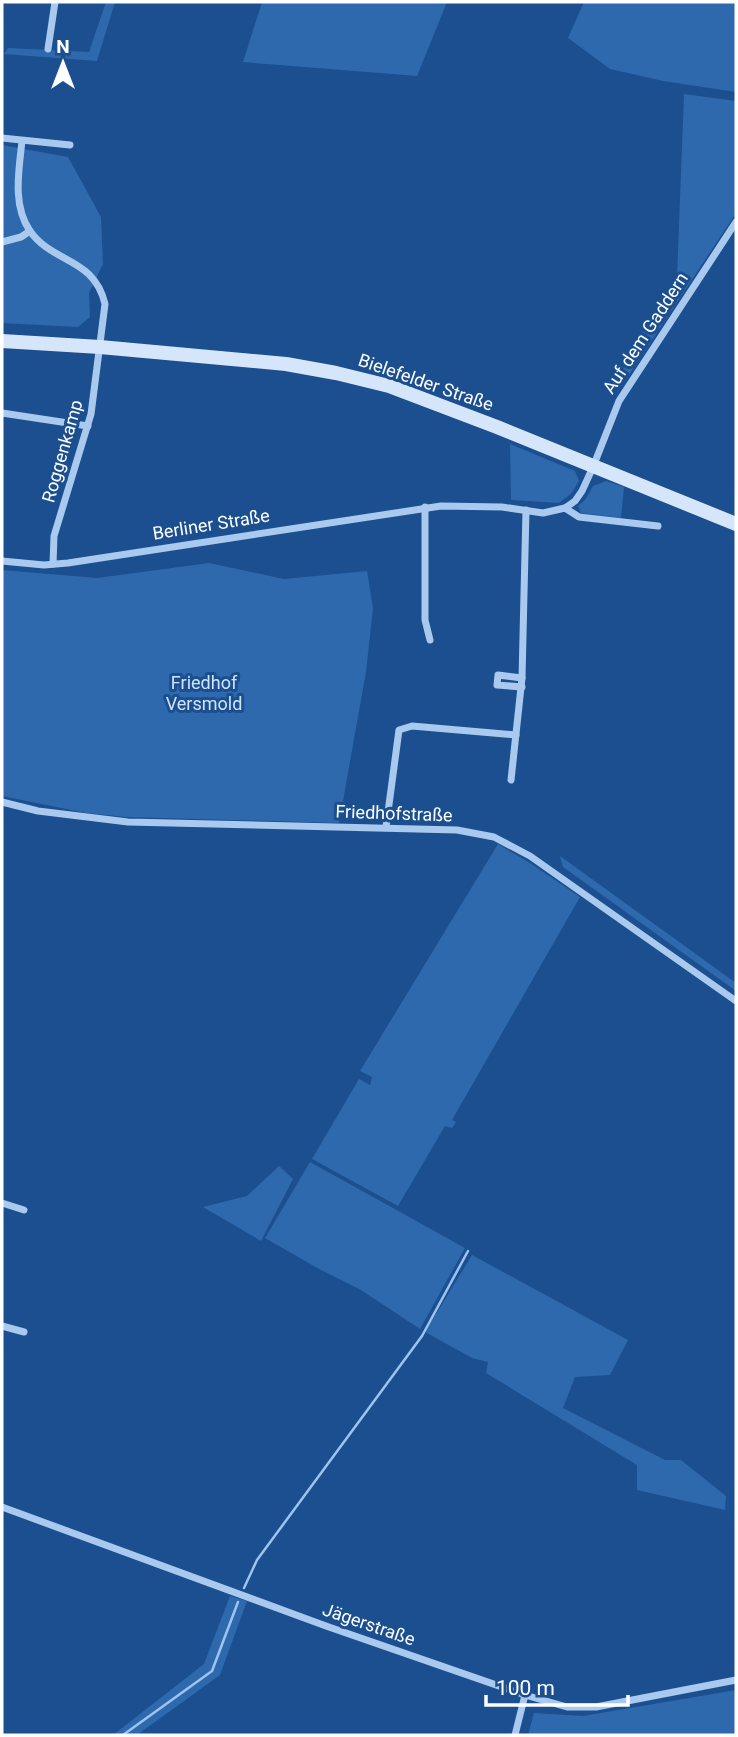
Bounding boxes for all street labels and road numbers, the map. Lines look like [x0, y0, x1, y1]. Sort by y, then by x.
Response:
street label: Auf dem Gaddern [598, 268, 692, 398]
street label: Bielefelder Straße [356, 349, 496, 415]
street label: Roggenkamp [37, 397, 87, 505]
street label: Berliner Straße [151, 504, 271, 544]
street label: Friedhofstraße [335, 800, 453, 826]
street label: Jägerstraße [320, 1598, 418, 1650]

